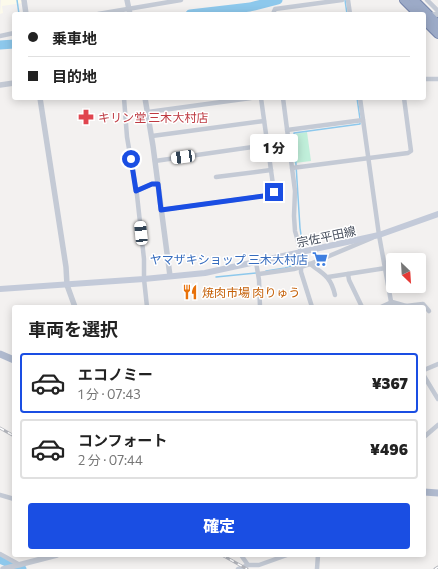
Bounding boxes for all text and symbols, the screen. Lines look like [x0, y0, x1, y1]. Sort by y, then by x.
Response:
text: 乗車地 [52, 29, 97, 47]
text: 目的地 [52, 67, 97, 85]
pharmacy icon: キリン堂 三木大村店 [77, 108, 95, 126]
place label: キリン堂 三木大村店 [98, 110, 208, 124]
callout: 1 分 [250, 134, 298, 162]
text: 1 分 [263, 140, 285, 156]
car [170, 149, 196, 165]
route start [122, 150, 140, 168]
route end [265, 183, 283, 201]
car [134, 220, 148, 246]
street label: 宗佐平田線 [295, 223, 357, 249]
supermarket icon: ヤマザキショップ 三木大村店 [311, 250, 329, 268]
place label: ヤマザキショップ 三木大村店 [150, 252, 308, 266]
north arrow [386, 253, 426, 293]
map controls [386, 253, 426, 293]
restaurant icon: 焼肉市場 肉りゅう [181, 283, 199, 301]
place label: 焼肉市場 肉りゅう [202, 285, 300, 299]
text: 車両を選択 [28, 318, 118, 340]
icon: car [30, 365, 66, 401]
text: エコノミー [78, 365, 153, 383]
text: ¥367 [372, 374, 408, 392]
text: 1 分 · 07:43 [78, 386, 141, 402]
icon: car [30, 431, 66, 467]
text: コンフォート [78, 431, 168, 449]
text: ¥496 [370, 440, 408, 458]
text: 2 分 · 07:44 [78, 452, 143, 468]
button: 確定 [28, 503, 410, 549]

